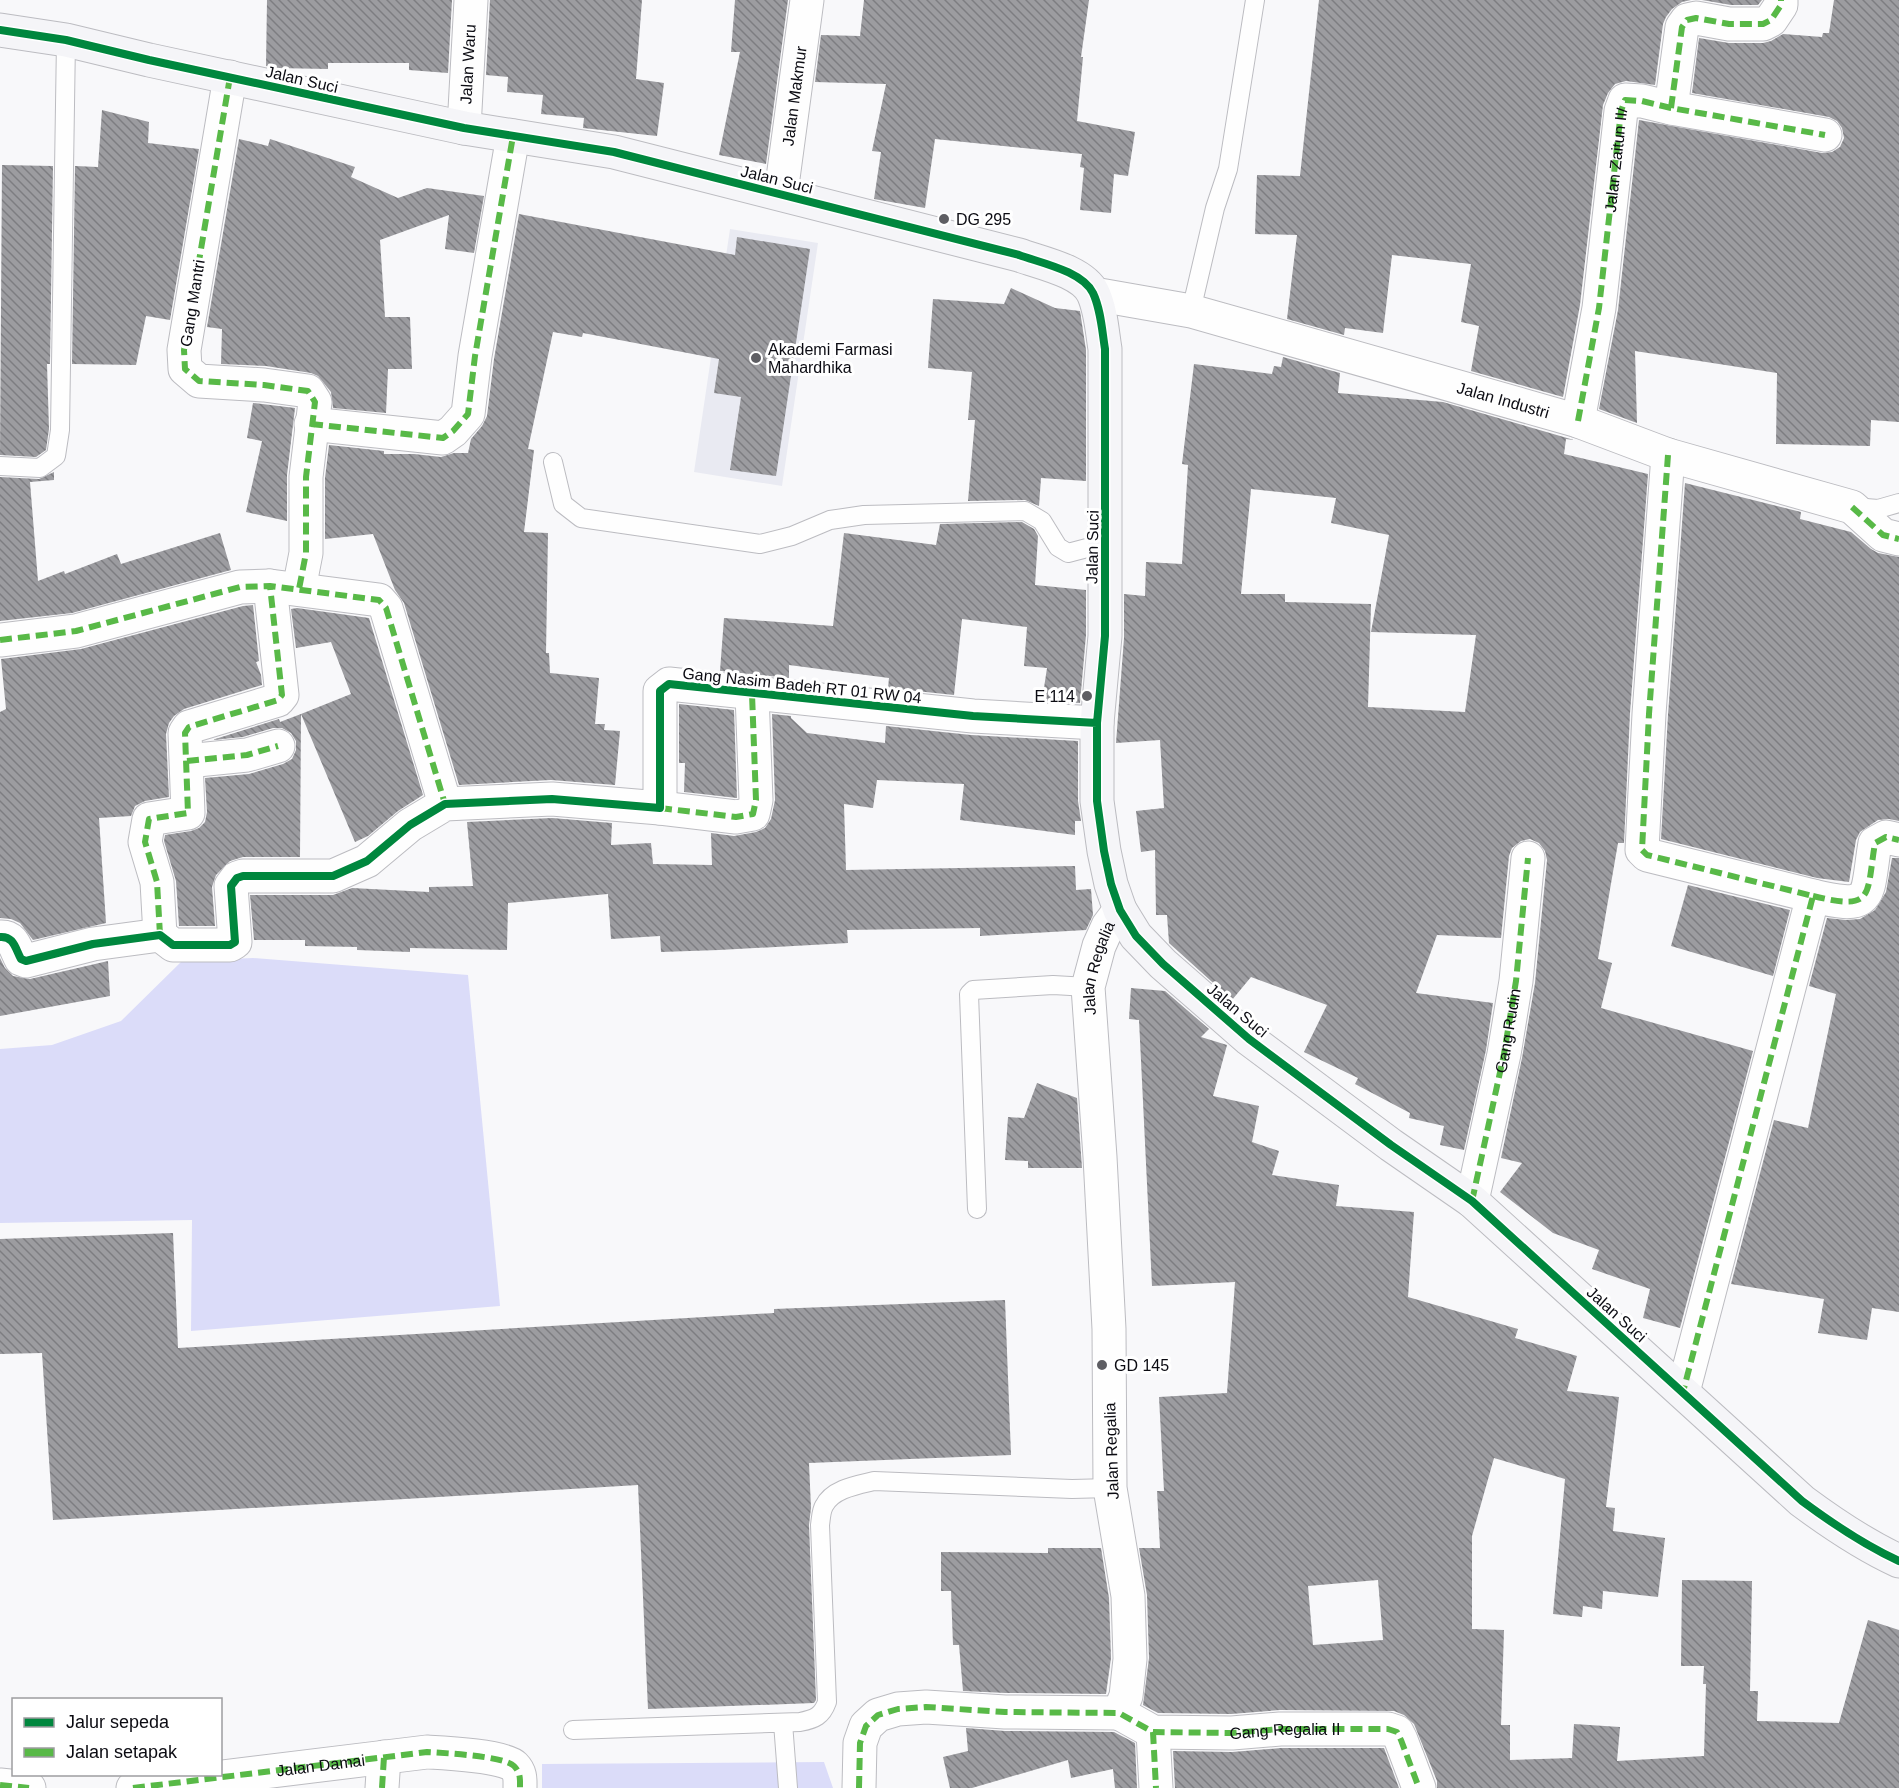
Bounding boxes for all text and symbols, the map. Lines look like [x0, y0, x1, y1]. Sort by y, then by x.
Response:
street label: Jalan Waru [457, 24, 479, 105]
street label: Jalan Makmur [779, 44, 810, 147]
street label: Jalan Suci [264, 63, 340, 96]
street label: Jalan Zaitun III [1602, 105, 1631, 213]
street label: Jalan Suci [739, 162, 815, 197]
place label: DG 295 [956, 211, 1011, 228]
marker: DG 295 [937, 212, 951, 226]
street label: Gang Mantri [177, 258, 208, 348]
place label: Akademi Farmasi Mahardhika [768, 341, 892, 376]
marker: Akademi Farmasi Mahardhika [749, 351, 763, 365]
street label: Jalan Industri [1455, 379, 1551, 421]
street label: Jalan Suci [1083, 510, 1102, 584]
street label: Gang Nasim Badeh RT 01 RW 04 [682, 664, 922, 707]
place label: E 114 [1034, 688, 1075, 705]
marker: E 114 [1080, 689, 1094, 703]
street label: Jalan Regalia [1080, 919, 1118, 1016]
street label: Jalan Suci [1204, 980, 1271, 1041]
street label: Gang Rudin [1492, 987, 1524, 1075]
street label: Jalan Suci [1584, 1283, 1650, 1345]
place label: GD 145 [1114, 1357, 1169, 1374]
marker: GD 145 [1095, 1358, 1109, 1372]
street label: Jalan Regalia [1101, 1402, 1122, 1500]
legend [12, 1698, 222, 1776]
text: Jalur sepeda [66, 1712, 170, 1732]
street label: Gang Regalia II [1229, 1721, 1341, 1742]
text: Jalan setapak [66, 1742, 178, 1762]
street label: Jalan Damai [275, 1752, 366, 1779]

